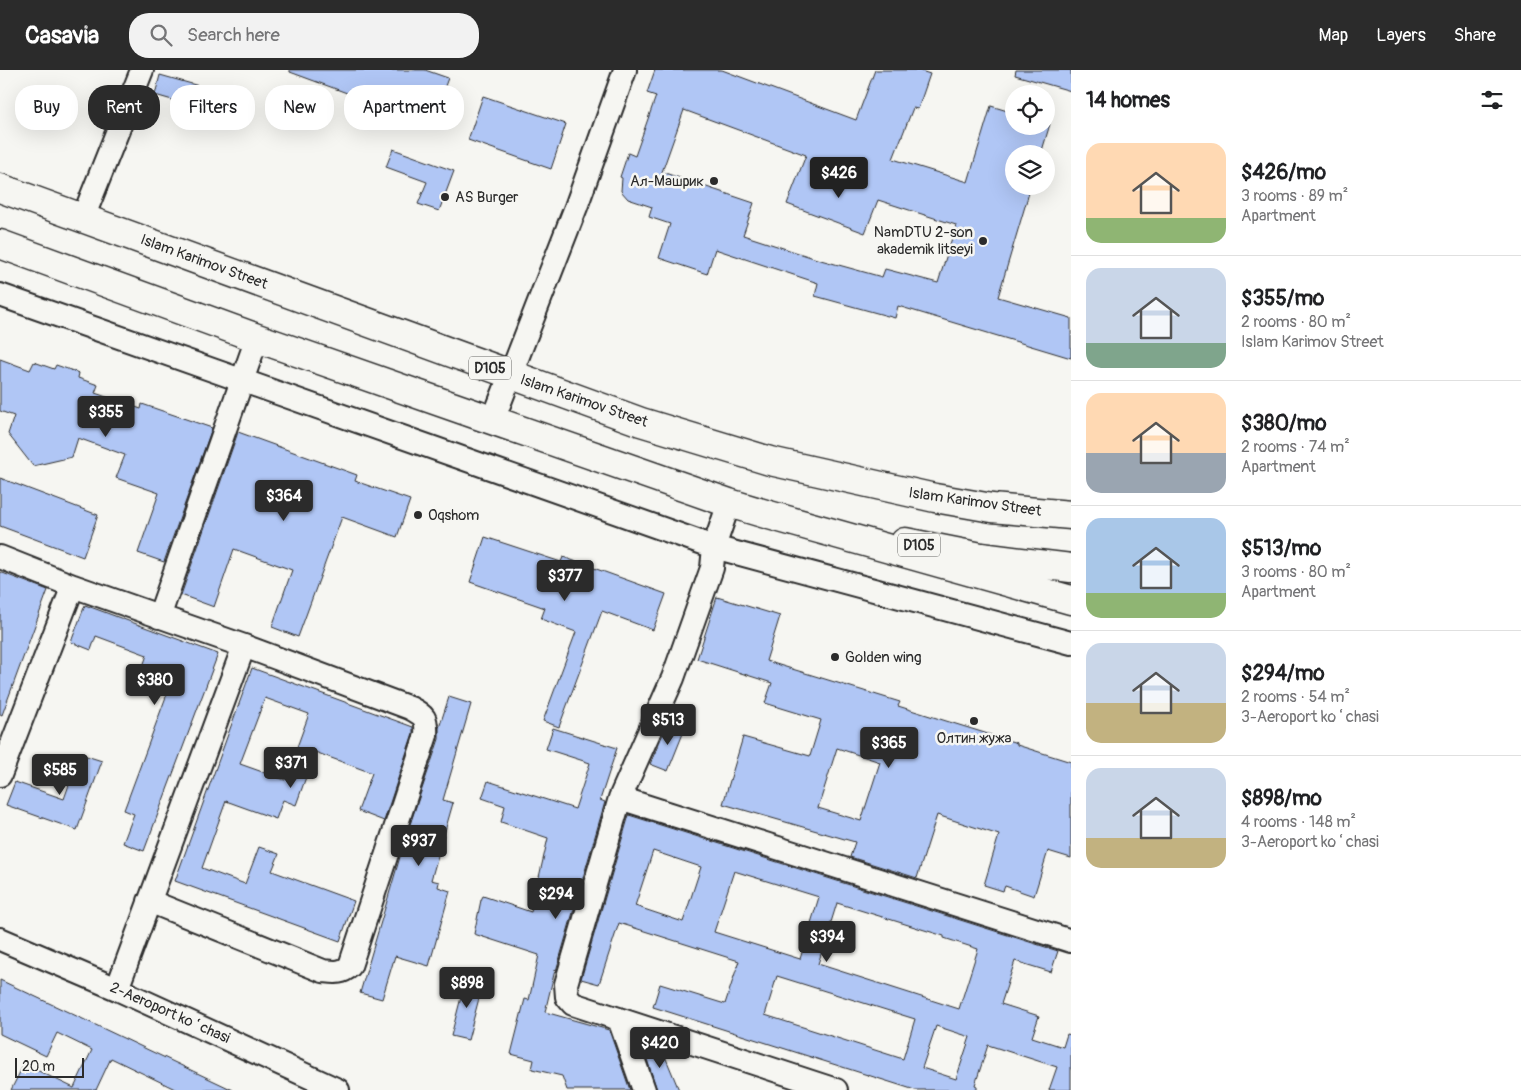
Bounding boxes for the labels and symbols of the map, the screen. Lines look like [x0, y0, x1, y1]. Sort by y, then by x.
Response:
pin: $426 [809, 156, 869, 199]
place label: Ал-Машрик [630, 172, 704, 191]
marker: Ал-Машрик [708, 175, 720, 187]
place label: AS Burger [455, 188, 519, 207]
marker: AS Burger [439, 191, 451, 203]
place label: NamDTU 2-son akademik litseyi [874, 223, 973, 259]
street label: Islam Karimov Street [138, 230, 271, 294]
marker: NamDTU 2-son akademik litseyi [977, 235, 989, 247]
road number: D105 [469, 356, 511, 380]
street label: Islam Karimov Street [518, 370, 651, 432]
pin: $355 [76, 396, 136, 438]
pin: $364 [254, 480, 314, 522]
street label: Islam Karimov Street [907, 483, 1044, 521]
place label: Oqshom [428, 506, 479, 525]
marker: Oqshom [412, 509, 424, 521]
road number: D105 [898, 534, 940, 556]
pin: $377 [535, 560, 595, 602]
place label: Golden wing [845, 648, 922, 667]
marker: Golden wing [829, 651, 841, 663]
pin: $380 [125, 664, 185, 706]
pin: $513 [638, 704, 698, 746]
marker: Олтин жужа [968, 715, 980, 727]
pin: $365 [859, 726, 919, 769]
place label: Олтин жужа [937, 729, 1011, 748]
pin: $371 [261, 746, 321, 789]
pin: $585 [30, 754, 90, 796]
pin: $937 [389, 824, 449, 867]
pin: $294 [526, 878, 586, 920]
pin: $394 [797, 920, 857, 963]
pin: $898 [437, 966, 497, 1009]
street label: 2-Aeroport koʻchasi [107, 978, 233, 1048]
pin: $420 [630, 1026, 690, 1069]
scale bar [15, 1055, 84, 1078]

